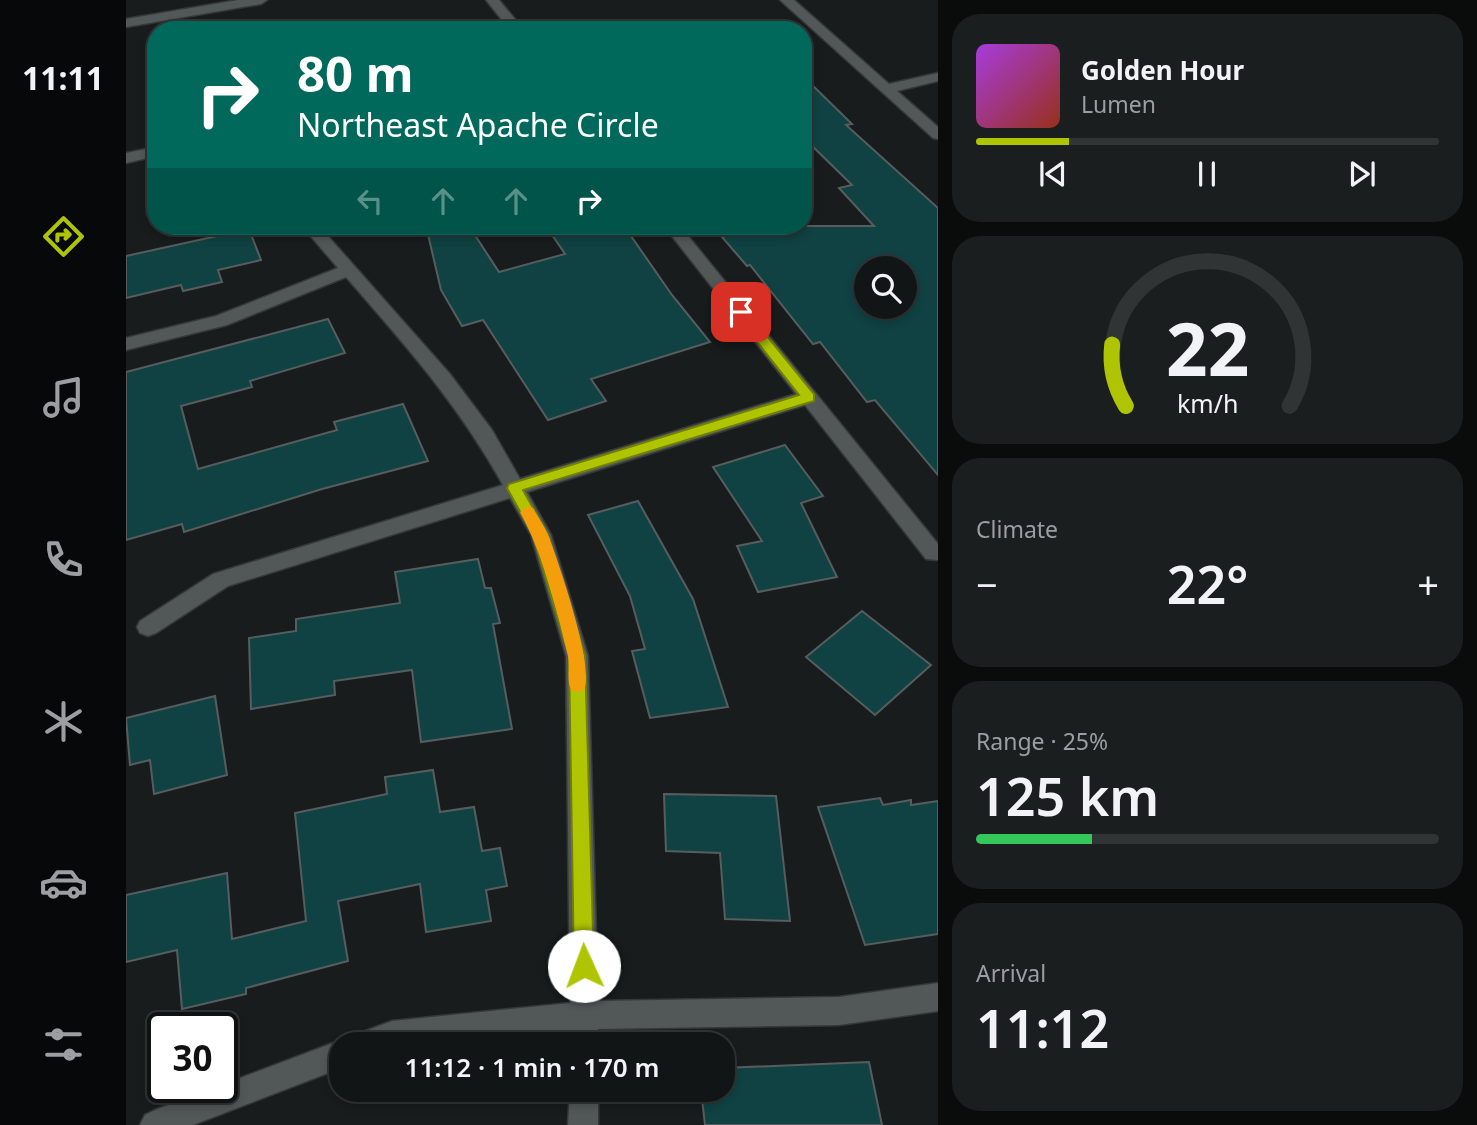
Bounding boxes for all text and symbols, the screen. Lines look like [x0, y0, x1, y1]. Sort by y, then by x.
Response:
text: 80 m [297, 40, 414, 106]
icon: right [182, 49, 273, 140]
text: Golden Hour [1081, 52, 1244, 88]
text: 11:11 [22, 56, 104, 99]
text: Lumen [1081, 88, 1156, 120]
text: Northeast Apache Circle [297, 103, 659, 146]
icon: previous [1034, 155, 1072, 193]
icon: pause [1188, 155, 1226, 193]
icon: next [1343, 155, 1381, 193]
icon: left [351, 182, 389, 220]
icon: ahead [424, 182, 462, 220]
icon: ahead [497, 182, 535, 220]
icon: right [570, 182, 608, 220]
icon: directions [39, 212, 88, 261]
map controls [854, 256, 917, 319]
button: search [854, 256, 917, 319]
pin [711, 282, 771, 342]
icon: arrive [722, 293, 760, 331]
text: 22 [1166, 299, 1249, 398]
icon: music [39, 373, 88, 422]
text: km/h [1177, 386, 1238, 420]
text: Climate [976, 513, 1058, 545]
icon: phone [39, 535, 88, 584]
text: 22° [1167, 548, 1248, 619]
text: − [976, 558, 998, 610]
text: + [1417, 558, 1439, 610]
icon: climate [39, 697, 88, 746]
text: Range · 25% [976, 725, 1108, 757]
text: 125 km [976, 760, 1159, 831]
icon: car [39, 858, 88, 907]
position arrow [547, 929, 621, 1003]
text: Arrival [976, 957, 1046, 989]
text: 11:12 [976, 992, 1109, 1063]
speed limit sign: 30 [147, 1012, 238, 1103]
icon: filters [39, 1020, 88, 1069]
text: 11:12 · 1 min · 170 m [405, 1049, 659, 1085]

